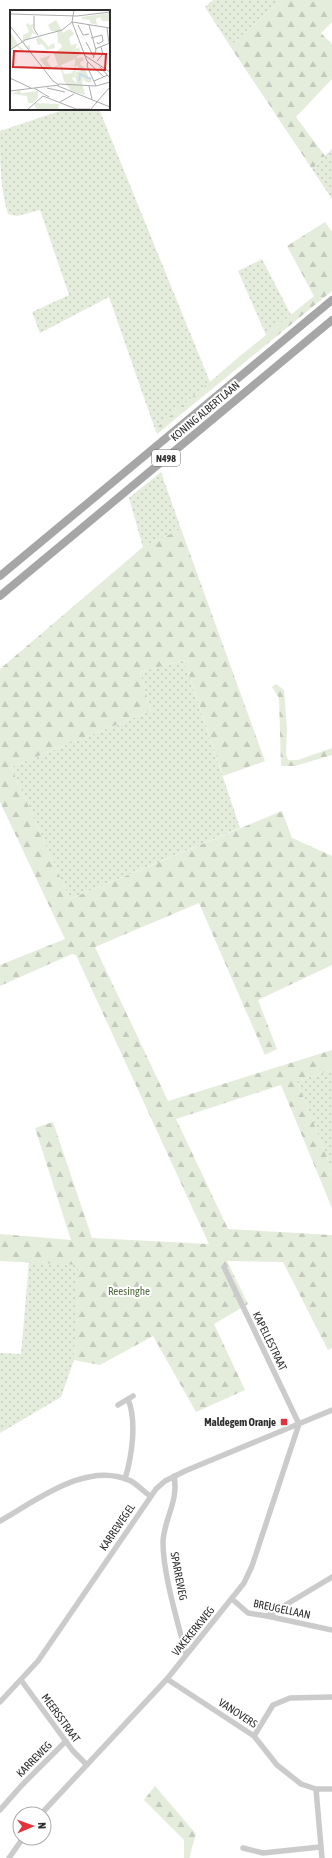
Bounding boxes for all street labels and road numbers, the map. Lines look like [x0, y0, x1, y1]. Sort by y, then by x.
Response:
street label: KONING ALBERTLAAN [168, 379, 242, 443]
road number: N498 [152, 450, 180, 466]
street label: KAPELLESTRAAT [251, 1310, 290, 1373]
street label: KARREWEGEL [97, 1501, 137, 1553]
street label: SPARREWEG [168, 1551, 190, 1601]
street label: BREUGELLAAN [252, 1597, 312, 1621]
street label: VAKEKERKWEG [169, 1604, 217, 1658]
street label: MEERSSTRAAT [39, 1691, 83, 1745]
street label: VANOVERS [216, 1696, 260, 1730]
street label: KARREWEG [14, 1739, 54, 1779]

